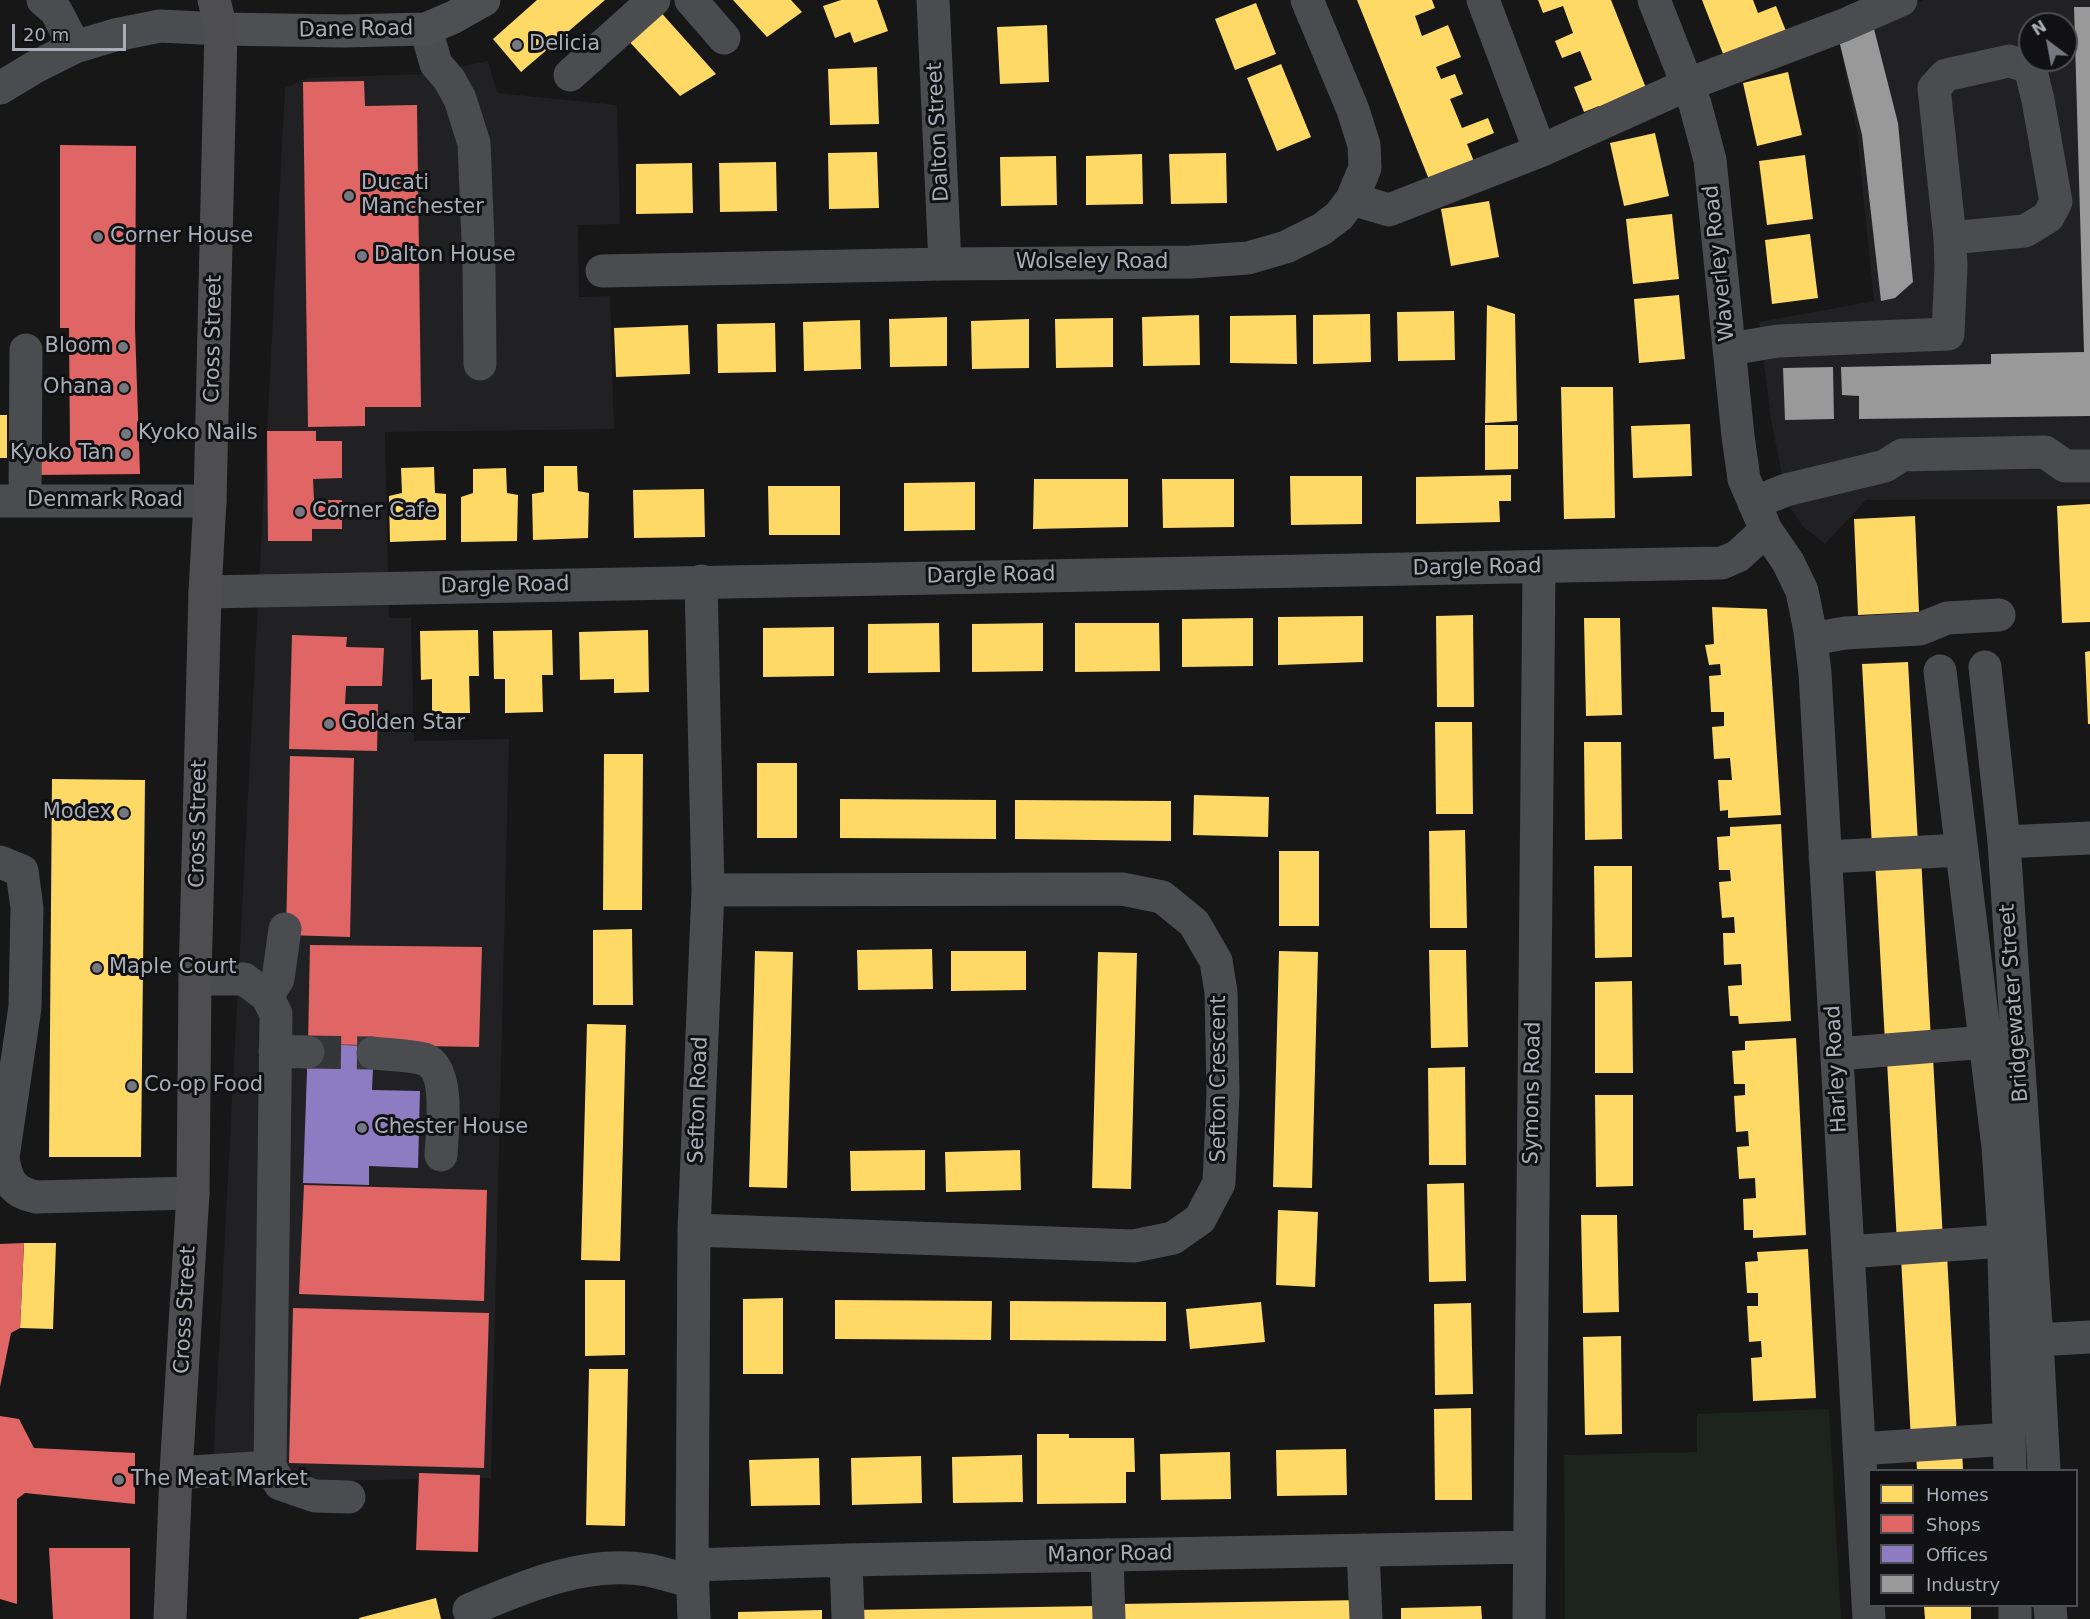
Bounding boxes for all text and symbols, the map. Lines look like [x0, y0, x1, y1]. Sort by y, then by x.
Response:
scale bar [15, 12, 129, 50]
north arrow [2018, 12, 2078, 72]
street label: Dane Road [298, 16, 414, 44]
text: N [2029, 16, 2050, 40]
text: 20 m [23, 24, 69, 45]
place label: Delicia [529, 32, 600, 58]
marker: Delicia [510, 38, 524, 52]
street label: Dalton Street [923, 62, 955, 202]
place label: Ducati Manchester [361, 171, 484, 221]
street label: Waverley Road [1699, 184, 1741, 342]
marker: Ducati Manchester [342, 189, 356, 203]
place label: Corner House [110, 224, 253, 250]
marker: Corner House [91, 230, 105, 244]
place label: Dalton House [374, 243, 516, 269]
marker: Dalton House [355, 249, 369, 263]
street label: Wolseley Road [1016, 250, 1168, 276]
street label: Cross Street [200, 275, 228, 403]
place label: Bloom [45, 334, 111, 360]
marker: Bloom [116, 340, 130, 354]
place label: Ohana [43, 375, 112, 401]
marker: Ohana [117, 381, 131, 395]
place label: Kyoko Nails [138, 421, 258, 447]
marker: Kyoko Nails [119, 427, 133, 441]
place label: Kyoko Tan [10, 441, 114, 467]
marker: Kyoko Tan [119, 447, 133, 461]
street label: Denmark Road [27, 488, 183, 514]
place label: Corner Cafe [312, 499, 437, 525]
marker: Corner Cafe [293, 505, 307, 519]
street label: Dargle Road [1412, 554, 1542, 582]
street label: Dargle Road [926, 562, 1056, 590]
street label: Dargle Road [440, 572, 570, 600]
place label: Golden Star [341, 711, 465, 737]
marker: Golden Star [322, 717, 336, 731]
street label: Cross Street [185, 760, 213, 888]
place label: Modex [43, 800, 112, 826]
marker: Modex [117, 806, 131, 820]
street label: Bridgewater Street [1995, 903, 2035, 1103]
place label: Maple Court [109, 955, 236, 981]
marker: Maple Court [90, 961, 104, 975]
street label: Sefton Crescent [1207, 995, 1233, 1163]
street label: Harley Road [1821, 1005, 1853, 1133]
street label: Symons Road [1519, 1021, 1547, 1165]
street label: Sefton Road [684, 1036, 714, 1164]
place label: Co-op Food [144, 1073, 263, 1099]
marker: Co-op Food [125, 1079, 139, 1093]
place label: Chester House [374, 1115, 528, 1141]
marker: Chester House [355, 1121, 369, 1135]
street label: Cross Street [170, 1245, 202, 1375]
place label: The Meat Market [131, 1467, 308, 1493]
legend [1868, 1469, 2078, 1607]
marker: The Meat Market [112, 1473, 126, 1487]
text: Homes [1926, 1484, 1989, 1505]
text: Shops [1926, 1514, 1981, 1535]
street label: Manor Road [1047, 1541, 1173, 1569]
text: Offices [1926, 1544, 1988, 1565]
text: Industry [1926, 1574, 2000, 1595]

